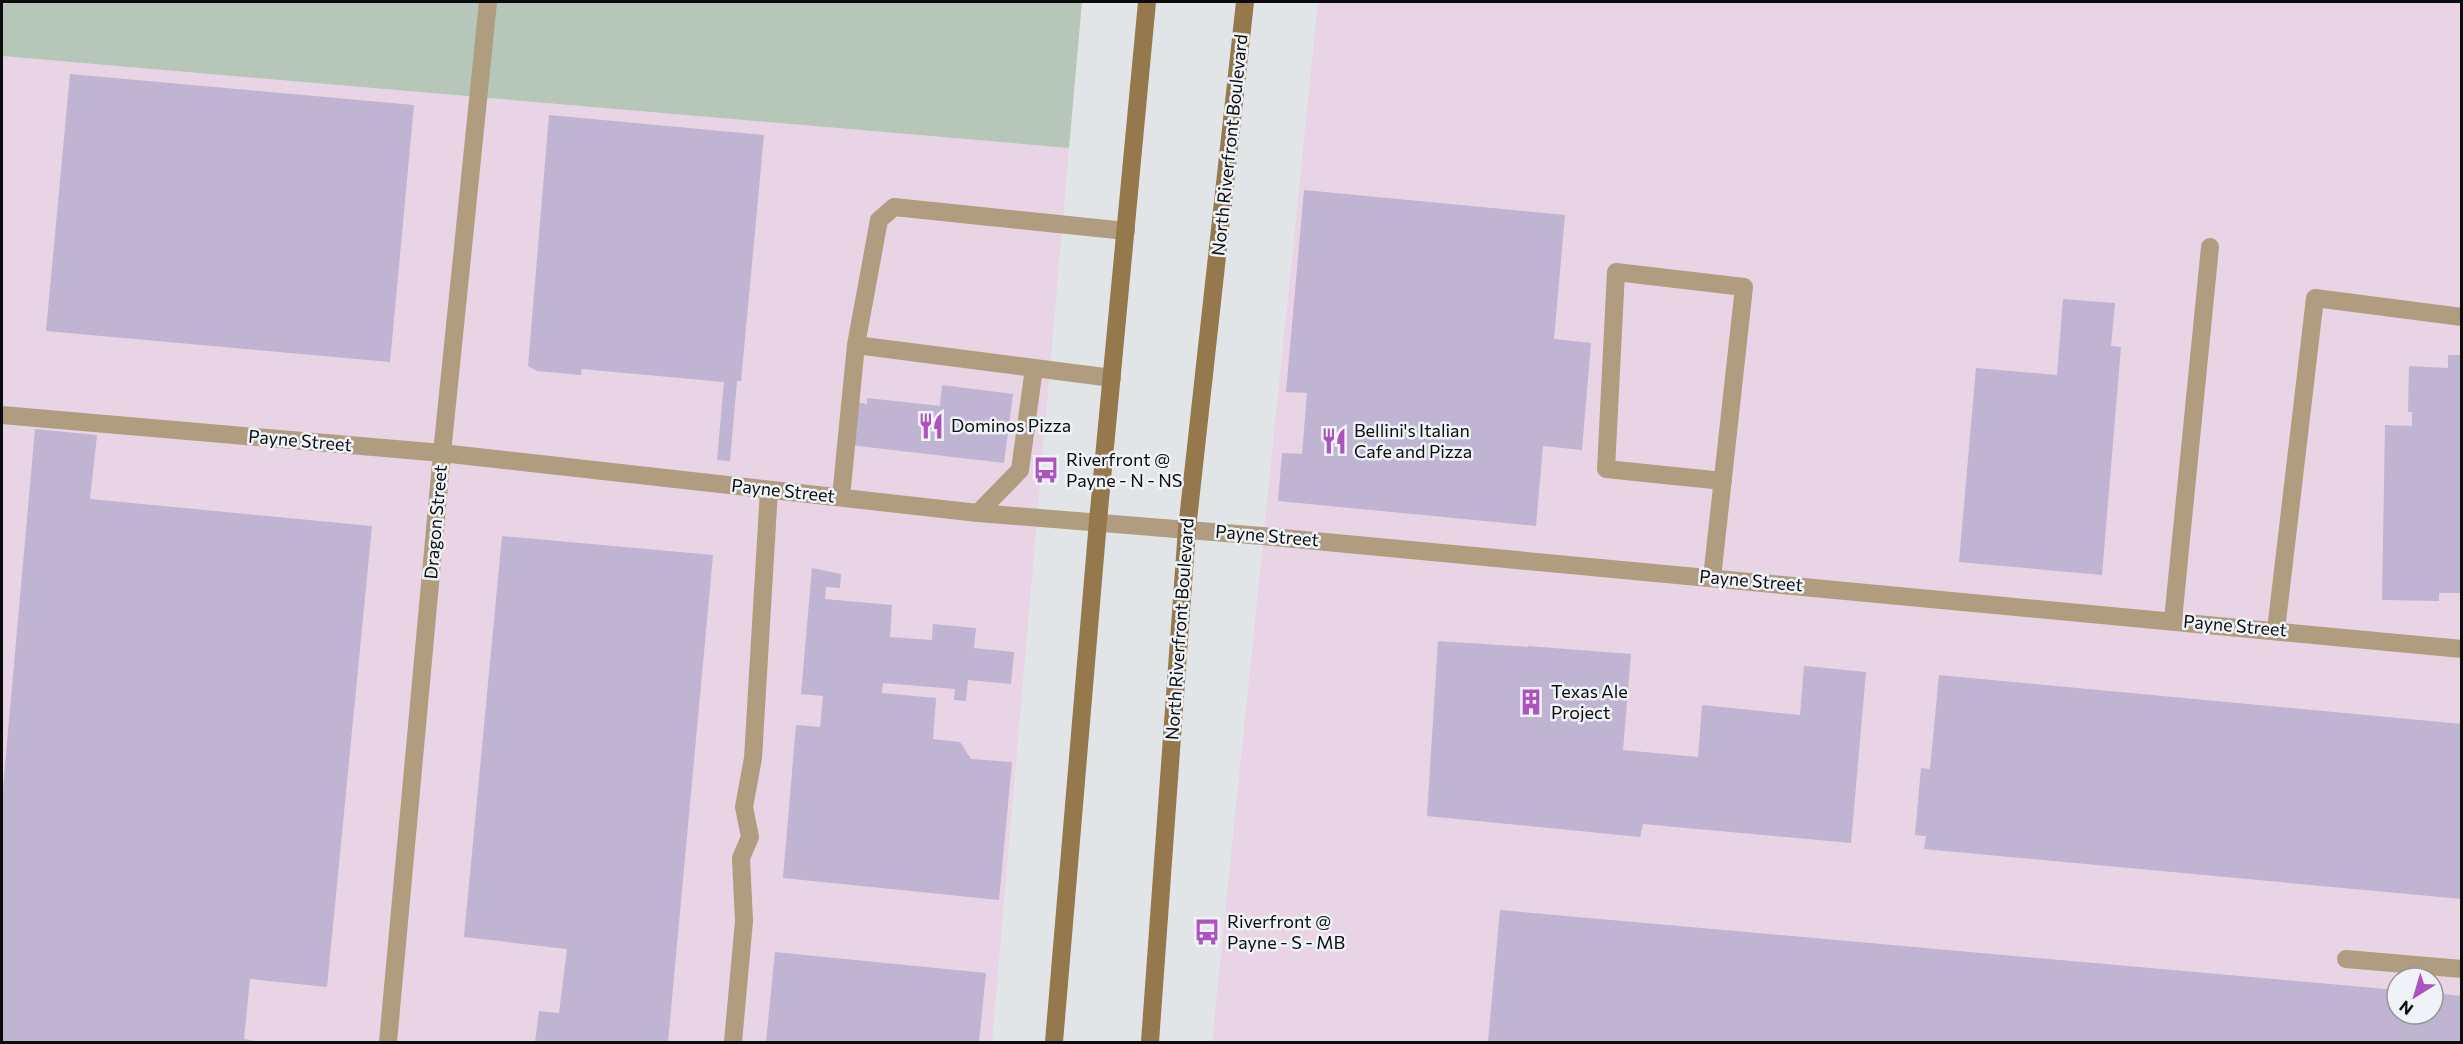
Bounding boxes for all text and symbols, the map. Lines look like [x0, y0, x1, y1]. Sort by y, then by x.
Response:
street label: North Riverfront Boulevard [1206, 33, 1252, 257]
restaurant icon: Dominos Pizza [916, 411, 946, 441]
place label: Dominos Pizza [951, 414, 1071, 436]
place label: Bellini's Italian Cafe and Pizza [1354, 419, 1472, 462]
street label: Payne Street [247, 425, 353, 455]
restaurant icon: Bellini's Italian Cafe and Pizza [1319, 426, 1349, 456]
place label: Riverfront @ Payne - N - NS [1066, 448, 1182, 491]
bus stop icon: Riverfront @ Payne - N - NS [1031, 455, 1061, 485]
street label: Dragon Street [419, 464, 451, 580]
street label: Payne Street [730, 474, 836, 506]
street label: North Riverfront Boulevard [1160, 517, 1198, 741]
street label: Payne Street [1214, 520, 1320, 550]
street label: Payne Street [1698, 565, 1804, 595]
street label: Payne Street [2182, 610, 2288, 640]
place label: Texas Ale Project [1551, 680, 1628, 723]
building icon: Texas Ale Project [1516, 687, 1546, 717]
place label: Riverfront @ Payne - S - MB [1227, 910, 1345, 953]
bus stop icon: Riverfront @ Payne - S - MB [1192, 917, 1222, 947]
north arrow [2385, 966, 2445, 1026]
text: N [2395, 997, 2416, 1020]

